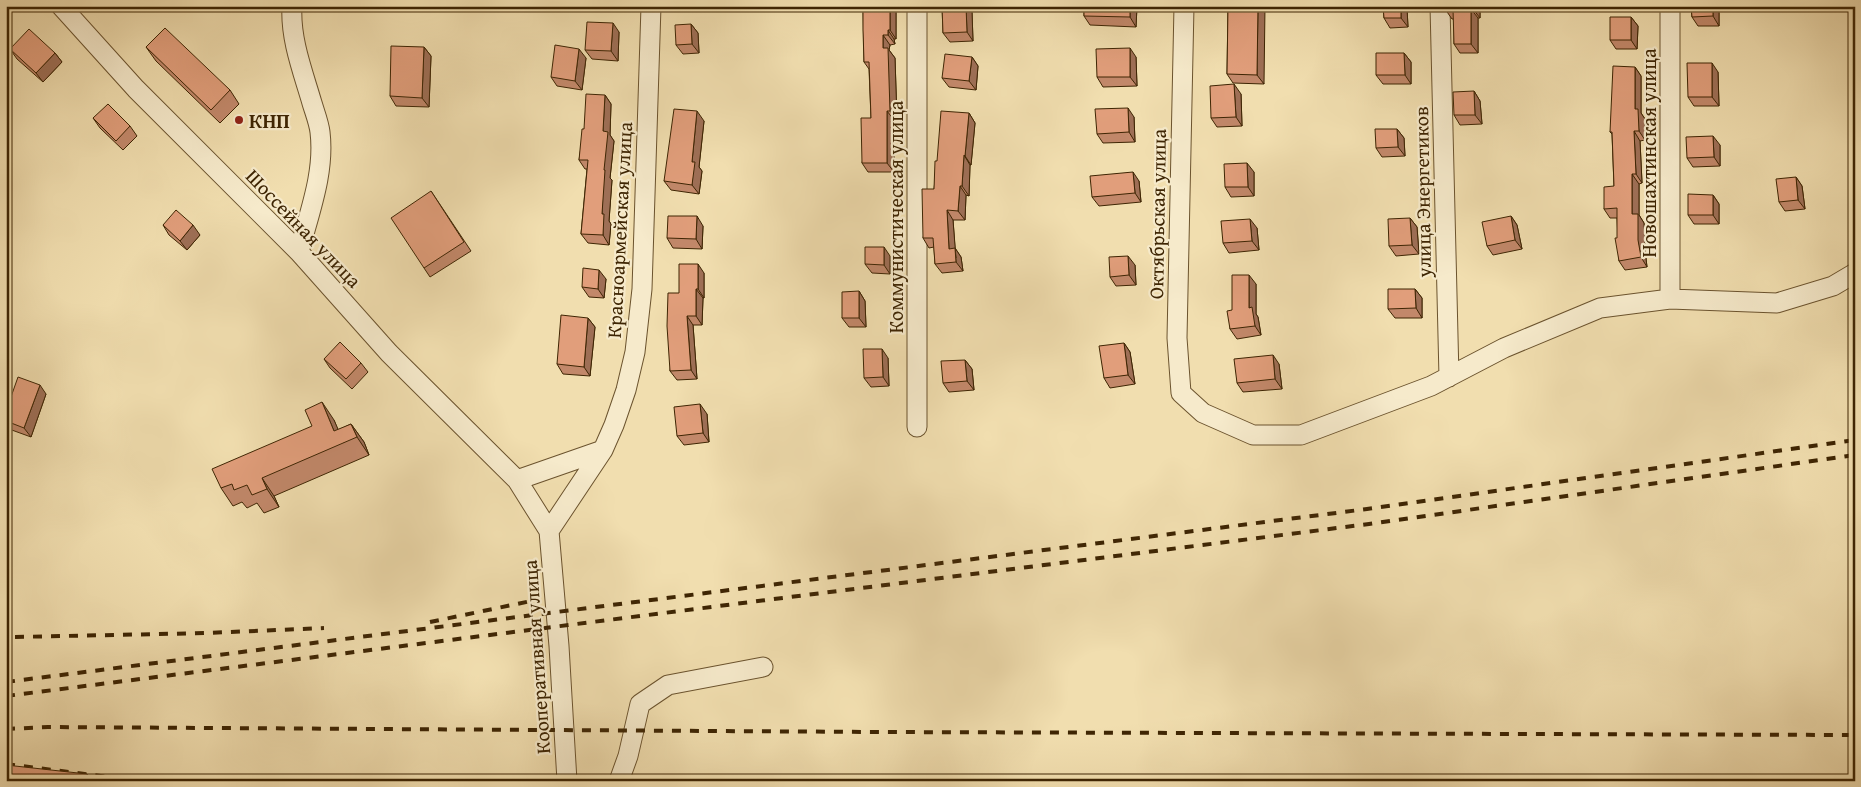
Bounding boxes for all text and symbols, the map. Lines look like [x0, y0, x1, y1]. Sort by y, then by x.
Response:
street label: Новошахтинская улица [1634, 48, 1663, 257]
street label: Коммунистическая улица [881, 100, 910, 333]
place label: КНП [249, 106, 290, 135]
street label: улица Энергетиков [1406, 106, 1438, 279]
marker: КНП [233, 114, 245, 126]
street label: Красноармейская улица [599, 121, 639, 339]
street label: Октябрьская улица [1141, 128, 1173, 299]
street label: Шоссейная улица [240, 162, 369, 294]
street label: Кооперативная улица [515, 558, 557, 755]

